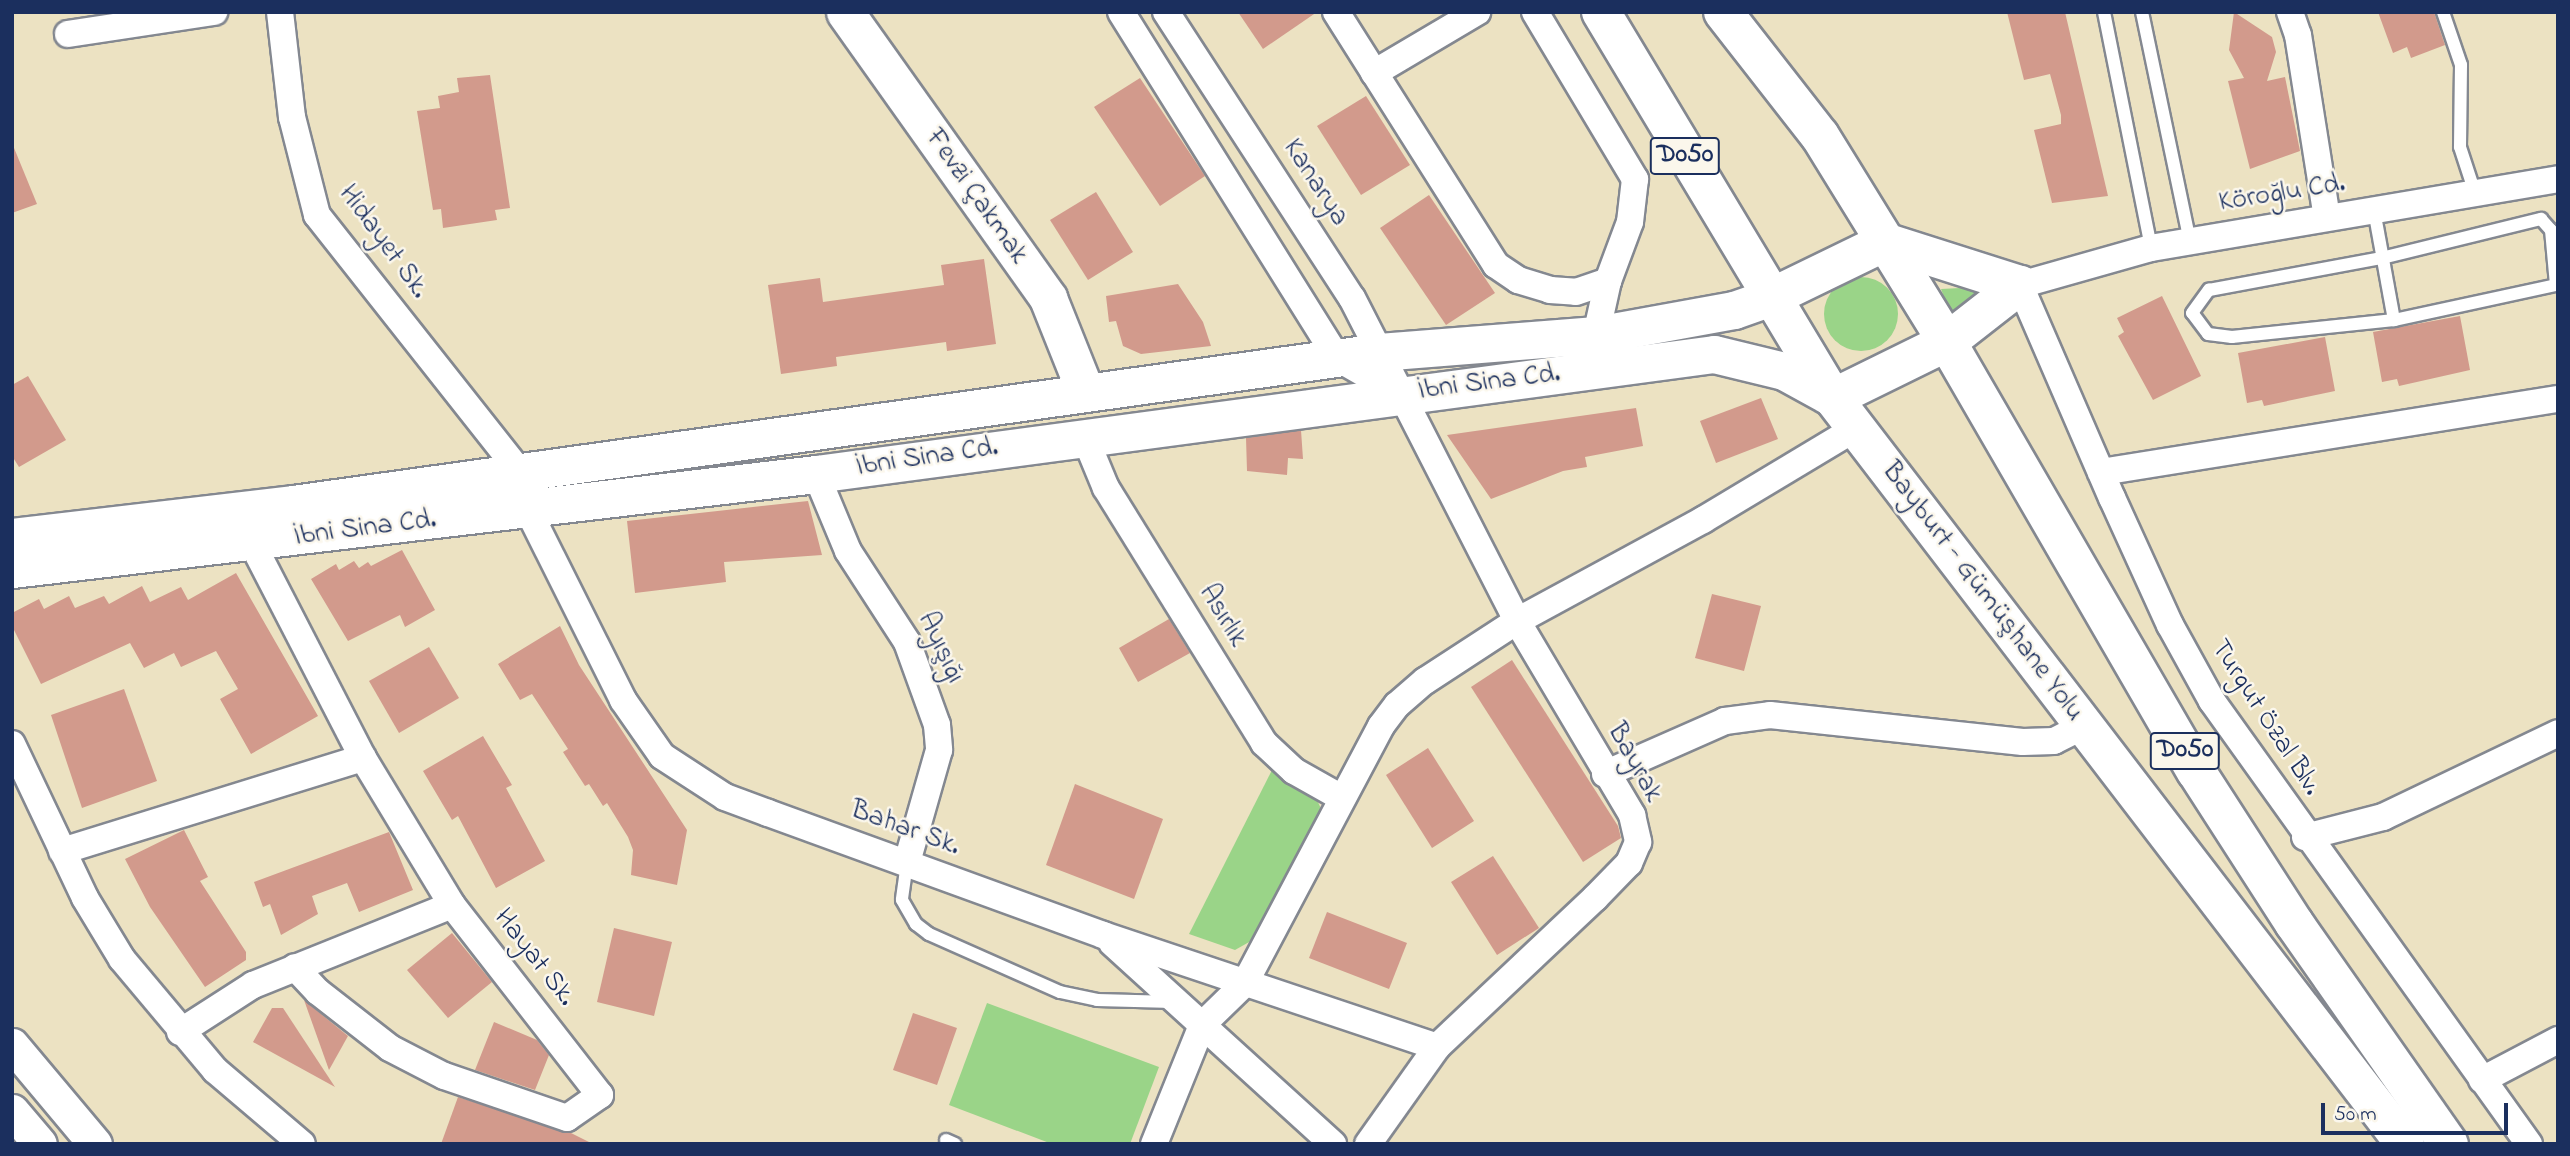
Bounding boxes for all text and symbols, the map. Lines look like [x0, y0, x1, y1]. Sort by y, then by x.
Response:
street label: Fevzi Çakmak [917, 123, 1035, 271]
street label: Kanarya [1274, 133, 1356, 233]
road number: D050 [1648, 134, 1722, 178]
street label: Köroğlu Cd. [2216, 167, 2348, 221]
street label: Hidayet Sk. [330, 178, 436, 306]
street label: İbni Sina Cd. [1416, 358, 1562, 408]
street label: İbni Sina Cd. [854, 431, 1000, 485]
street label: Bayburt - Gümüşhane Yolu [1873, 456, 2091, 728]
street label: İbni Sina Cd. [292, 504, 438, 554]
street label: Asırlık [1190, 579, 1254, 653]
street label: Ayışığı [909, 607, 971, 689]
street label: Turgut Özal Blv. [2202, 634, 2328, 802]
street label: Bayrak [1599, 717, 1669, 809]
road number: D050 [2148, 729, 2222, 774]
street label: Bahar Sk. [846, 794, 964, 864]
street label: Hayat Sk. [486, 903, 582, 1013]
scale bar [2325, 1090, 2512, 1134]
text: 50 m [2334, 1100, 2377, 1130]

